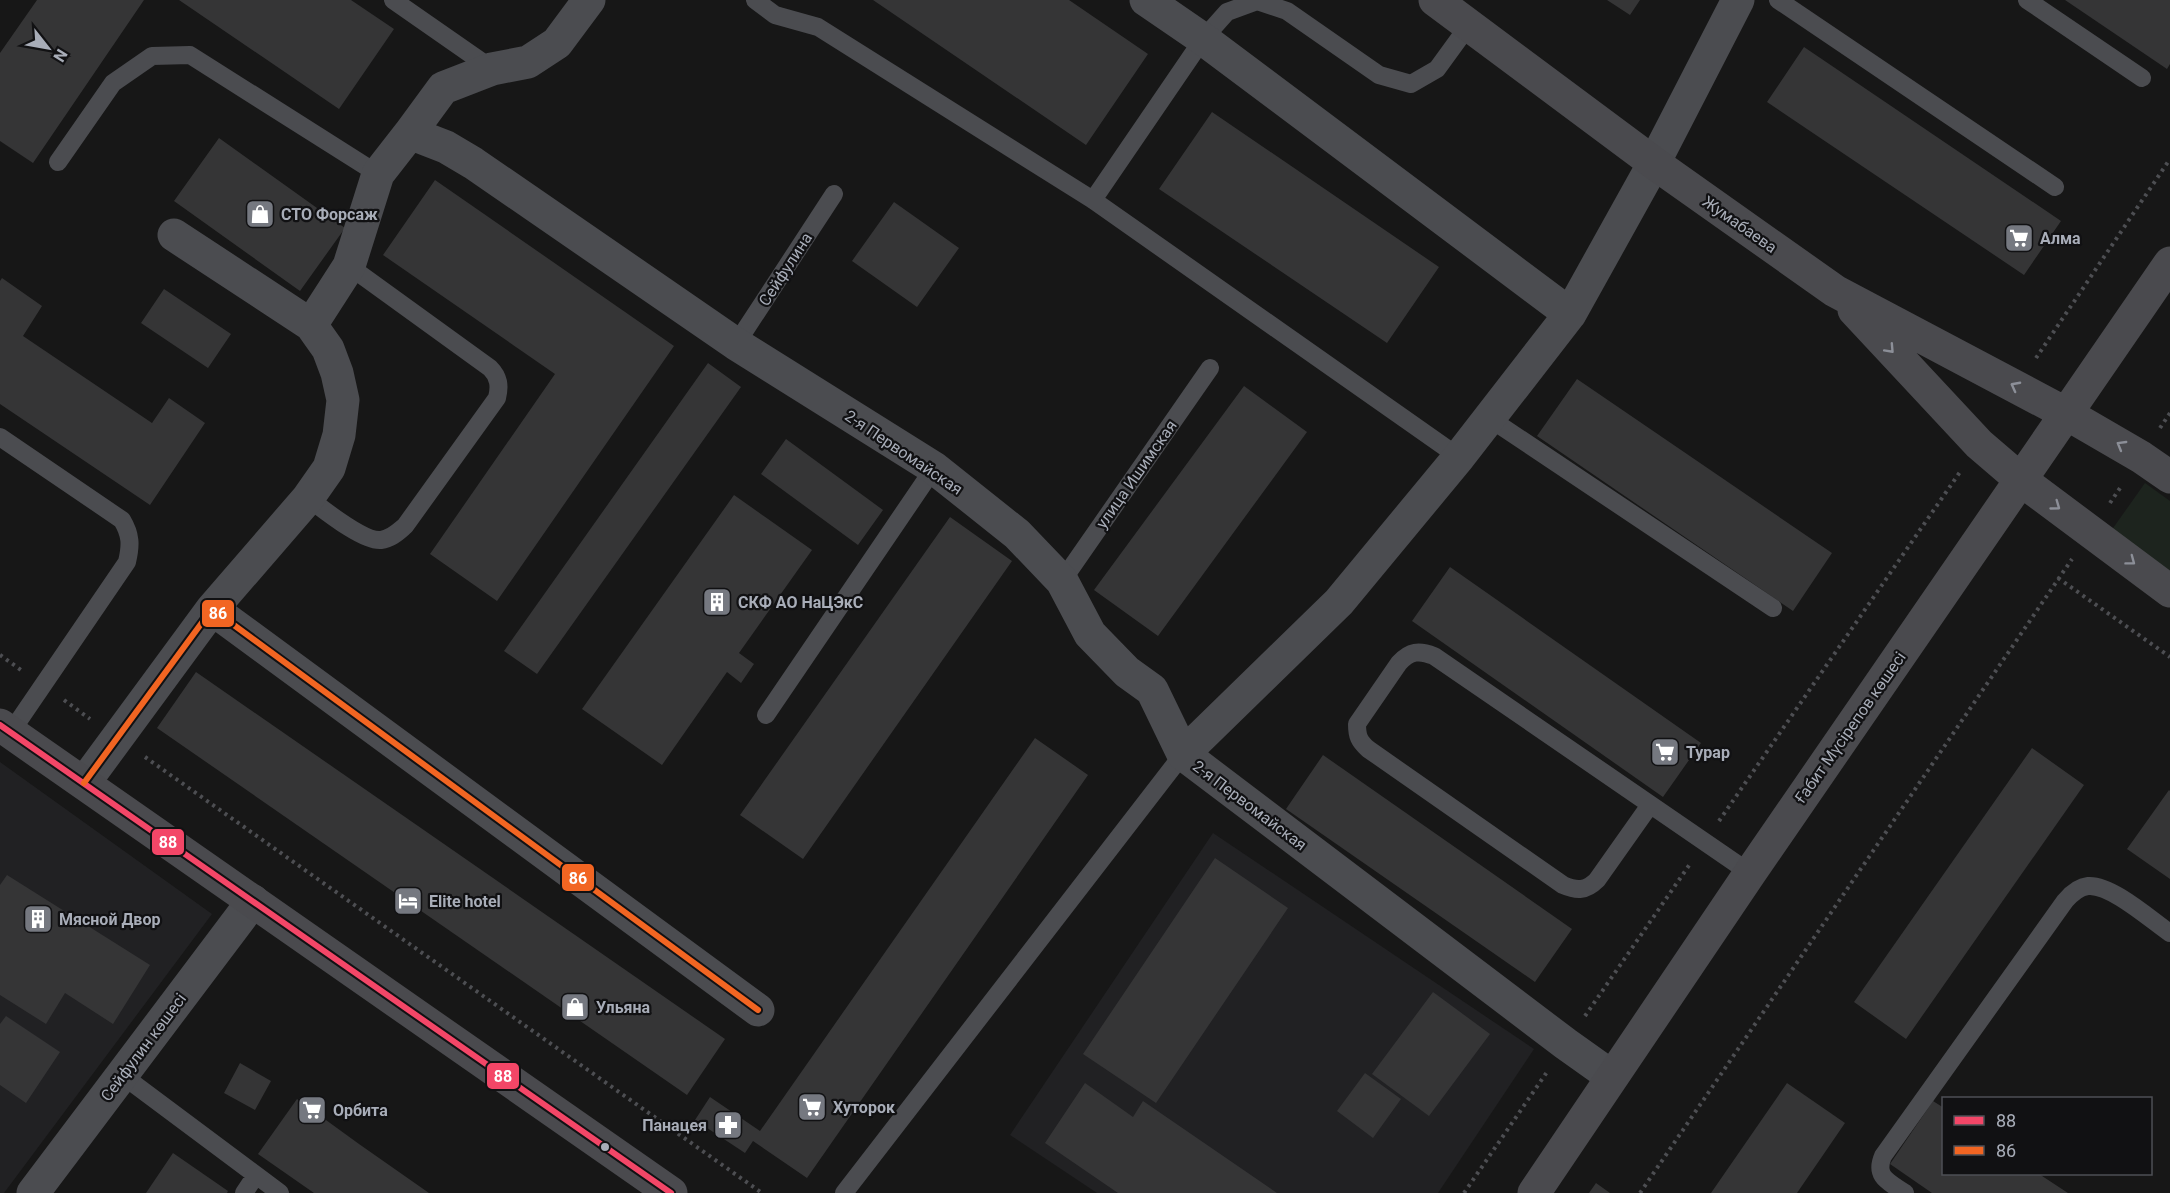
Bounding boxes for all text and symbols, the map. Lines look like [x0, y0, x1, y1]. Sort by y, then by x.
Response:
north arrow [18, 18, 78, 78]
text: N [49, 46, 71, 65]
street label: Жумабаева [1699, 192, 1781, 257]
shop icon: СТО Форсаж [244, 198, 276, 230]
place label: СТО Форсаж [281, 205, 378, 224]
supermarket icon: Алма [2003, 222, 2035, 254]
street label: Сейфулина [755, 229, 816, 309]
place label: Алма [2040, 229, 2081, 248]
one-way arrow [1883, 342, 1894, 353]
one-way arrow [2011, 382, 2022, 393]
street label: 2-я Первомайская [841, 406, 966, 499]
street label: улица Ишимская [1092, 416, 1181, 532]
one-way arrow [2117, 441, 2127, 452]
one-way arrow [2050, 499, 2061, 510]
one-way arrow [2124, 554, 2135, 565]
building icon: СКФ АО НаЦЭкС [701, 586, 733, 618]
place label: СКФ АО НаЦЭкС [738, 593, 863, 612]
line badge: 86 [201, 599, 235, 628]
text: 86 [209, 604, 227, 623]
street label: Ғабит Мүсірепов көшесі [1791, 648, 1910, 806]
supermarket icon: Турар [1649, 736, 1681, 768]
place label: Турар [1686, 743, 1730, 762]
street label: 2-я Первомайская [1189, 756, 1310, 854]
line badge: 88 [151, 828, 185, 856]
text: 88 [159, 833, 177, 852]
line badge: 86 [561, 863, 595, 892]
text: 86 [569, 869, 587, 888]
hotel icon: Elite hotel [392, 885, 424, 917]
place label: Elite hotel [429, 892, 501, 911]
building icon: Мясной Двор [22, 903, 54, 935]
place label: Мясной Двор [59, 910, 160, 929]
street label: Сейфулин көшесі [97, 990, 190, 1105]
shop icon: Ульяна [559, 991, 591, 1023]
place label: Ульяна [596, 998, 651, 1017]
line badge: 88 [486, 1062, 520, 1090]
text: 88 [494, 1067, 512, 1086]
supermarket icon: Хуторок [796, 1091, 828, 1123]
supermarket icon: Орбита [296, 1094, 328, 1126]
legend [1942, 1097, 2152, 1175]
place label: Хуторок [833, 1098, 896, 1117]
place label: Орбита [333, 1101, 388, 1120]
pharmacy icon: Панацея [712, 1109, 744, 1141]
text: 88 [1996, 1110, 2016, 1131]
place label: Панацея [642, 1116, 707, 1135]
text: 86 [1996, 1140, 2016, 1161]
unlabelled marker [599, 1141, 611, 1153]

